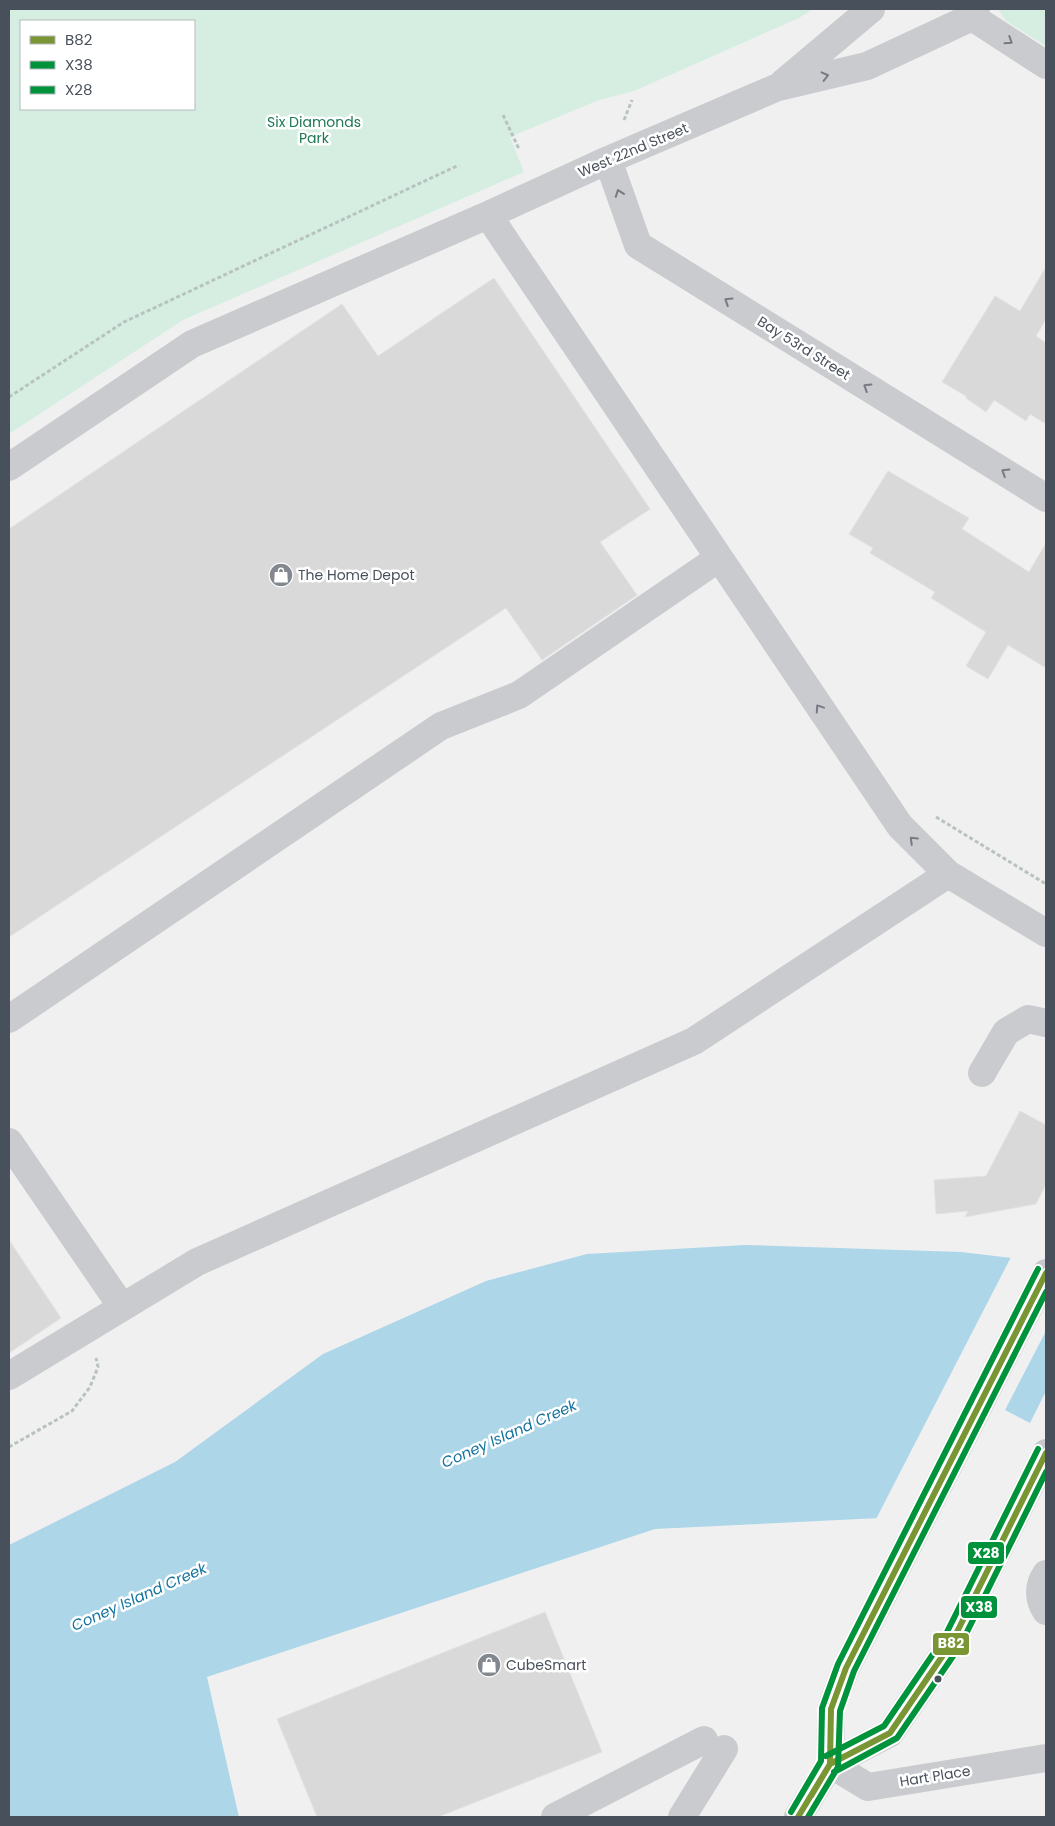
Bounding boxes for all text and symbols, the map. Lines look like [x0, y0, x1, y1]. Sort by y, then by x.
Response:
legend [20, 20, 195, 110]
text: B82 [65, 29, 92, 50]
one-way arrow [1004, 35, 1013, 44]
text: X38 [65, 54, 93, 75]
one-way arrow [821, 71, 830, 82]
text: X28 [65, 79, 92, 100]
park label: Six Diamonds Park [267, 112, 361, 148]
street label: West 22nd Street [575, 118, 691, 182]
one-way arrow [615, 189, 625, 197]
one-way arrow [725, 298, 734, 308]
street label: Bay 53rd Street [754, 311, 854, 385]
one-way arrow [863, 383, 872, 393]
one-way arrow [1001, 469, 1010, 479]
shop icon: The Home Depot [268, 562, 294, 588]
place label: The Home Depot [298, 565, 415, 585]
one-way arrow [816, 704, 825, 714]
one-way arrow [910, 837, 919, 846]
water label: Coney Island Creek [438, 1394, 581, 1473]
line badge: X28 [967, 1541, 1005, 1565]
text: X28 [972, 1543, 1000, 1563]
water label: Coney Island Creek [68, 1557, 211, 1636]
line badge: X38 [960, 1595, 998, 1619]
text: X38 [965, 1597, 993, 1617]
line badge: B82 [932, 1632, 970, 1656]
text: B82 [938, 1633, 964, 1653]
shop icon: CubeSmart [476, 1652, 502, 1678]
place label: CubeSmart [506, 1655, 586, 1675]
unlabelled marker [933, 1674, 943, 1684]
street label: Hart Place [898, 1760, 972, 1791]

